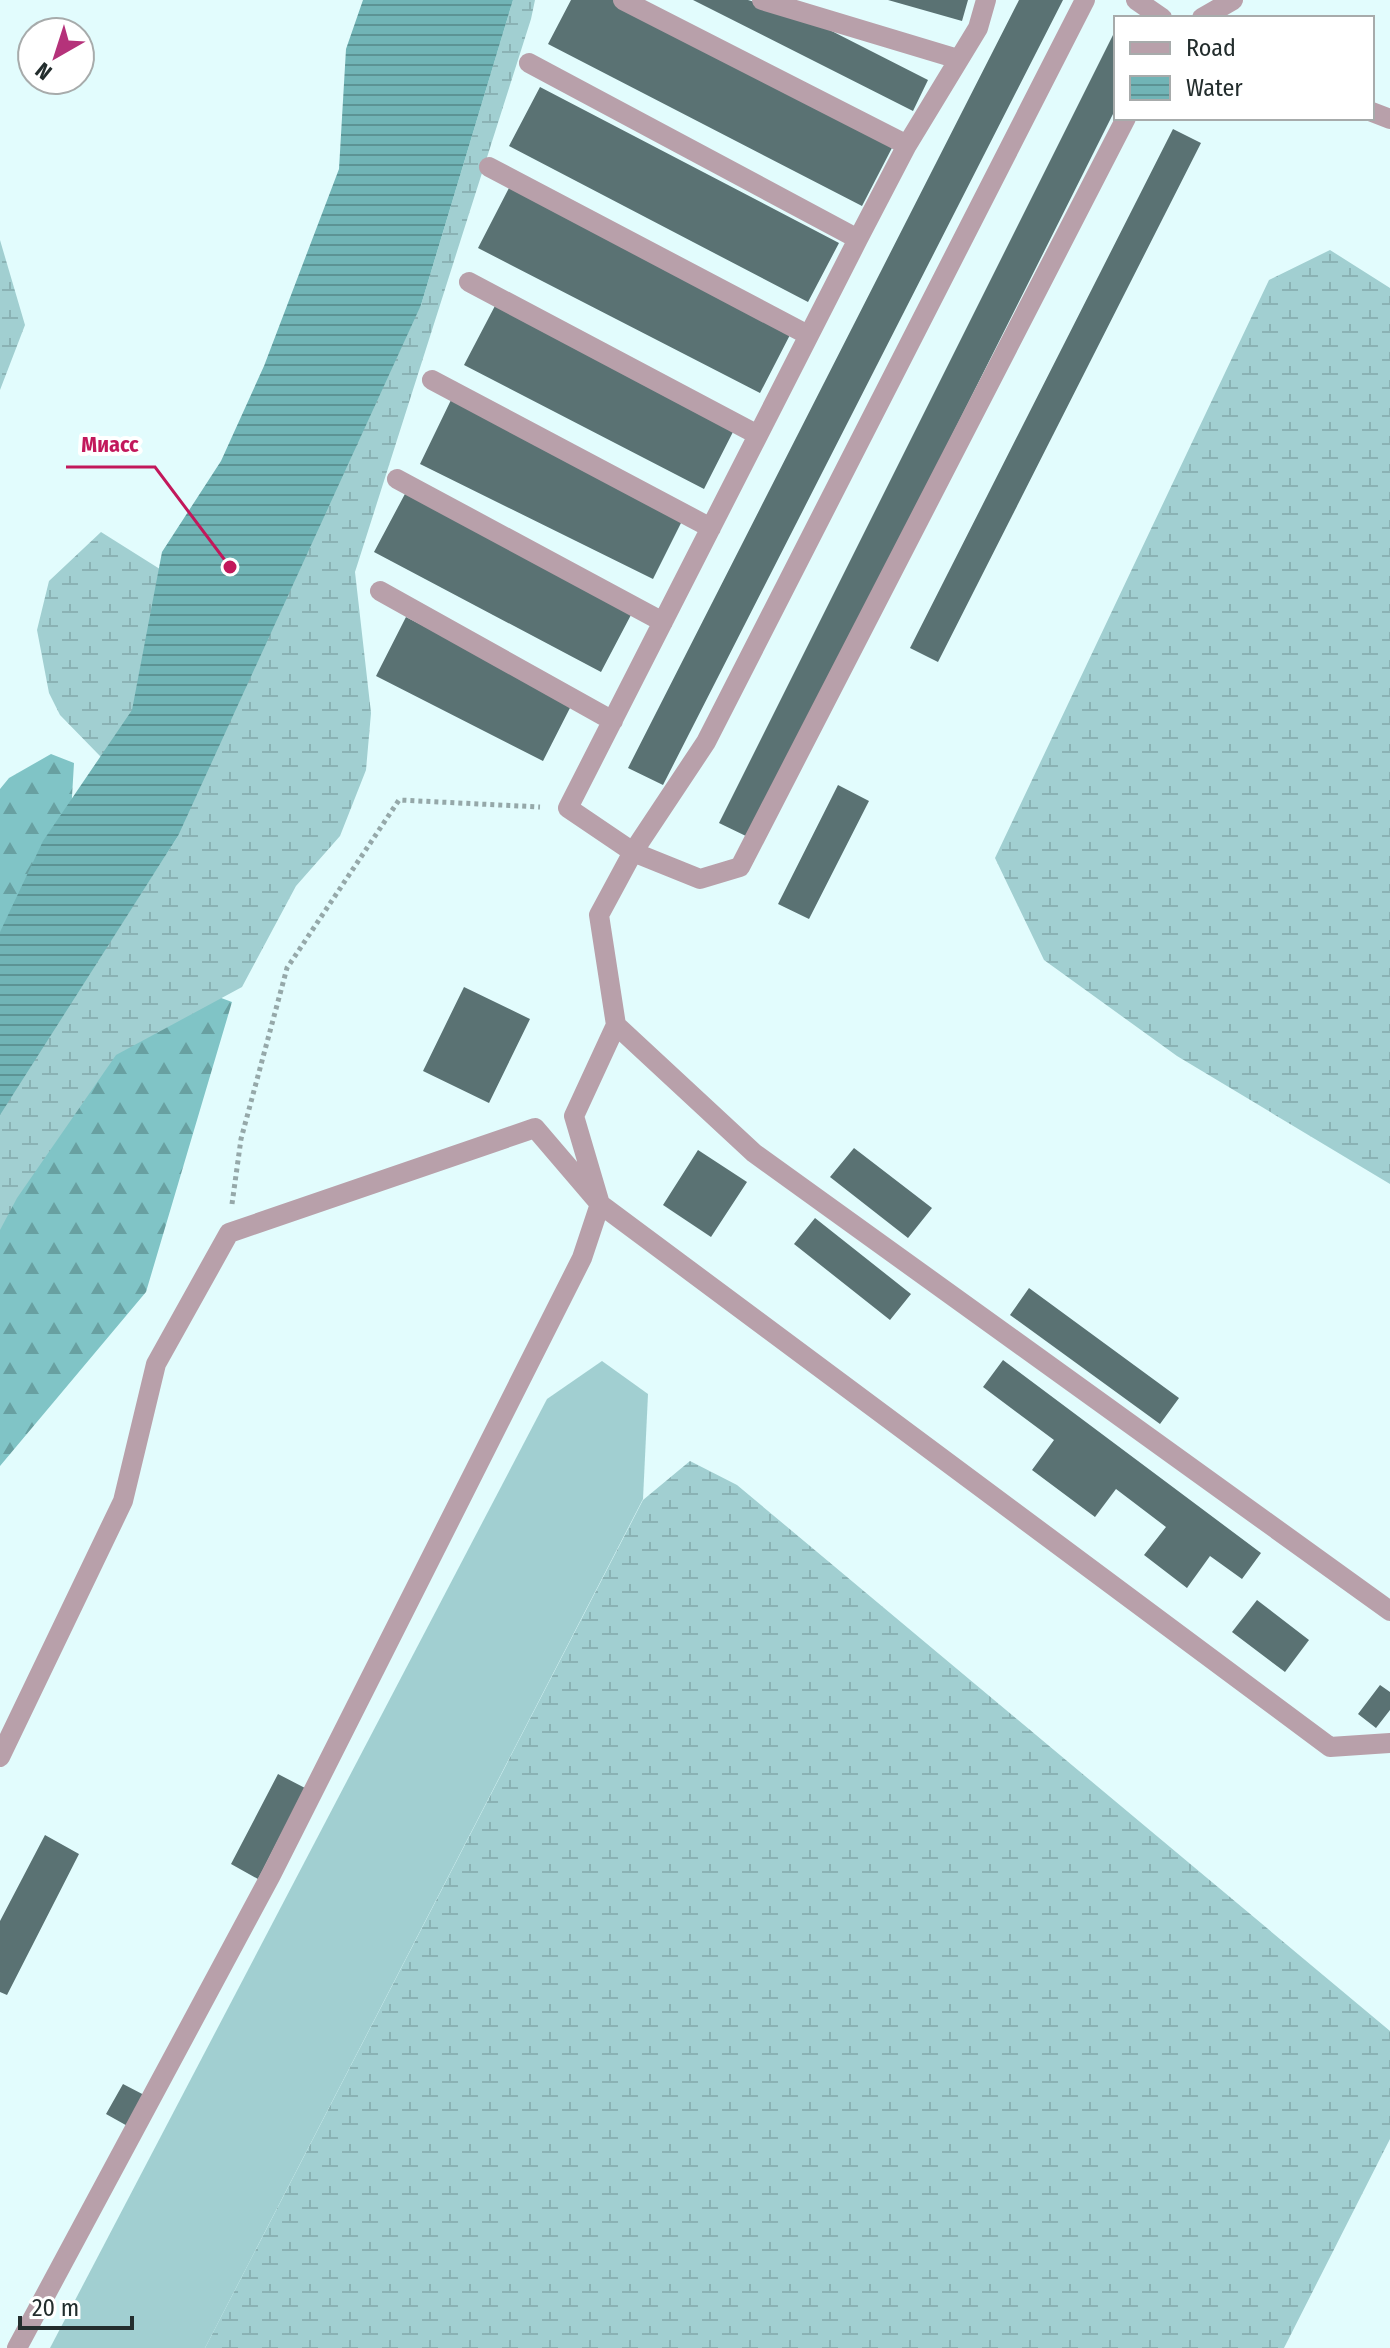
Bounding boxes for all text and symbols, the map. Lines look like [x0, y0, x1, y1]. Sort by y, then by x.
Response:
north arrow [16, 16, 96, 96]
legend [1114, 16, 1374, 120]
text: Road [1186, 34, 1236, 62]
text: N [30, 57, 57, 86]
text: Water [1186, 74, 1243, 102]
callout: Миасс [66, 421, 155, 467]
text: Миасс [81, 431, 139, 458]
scale bar [20, 2280, 132, 2330]
text: 20 m [32, 2294, 79, 2322]

